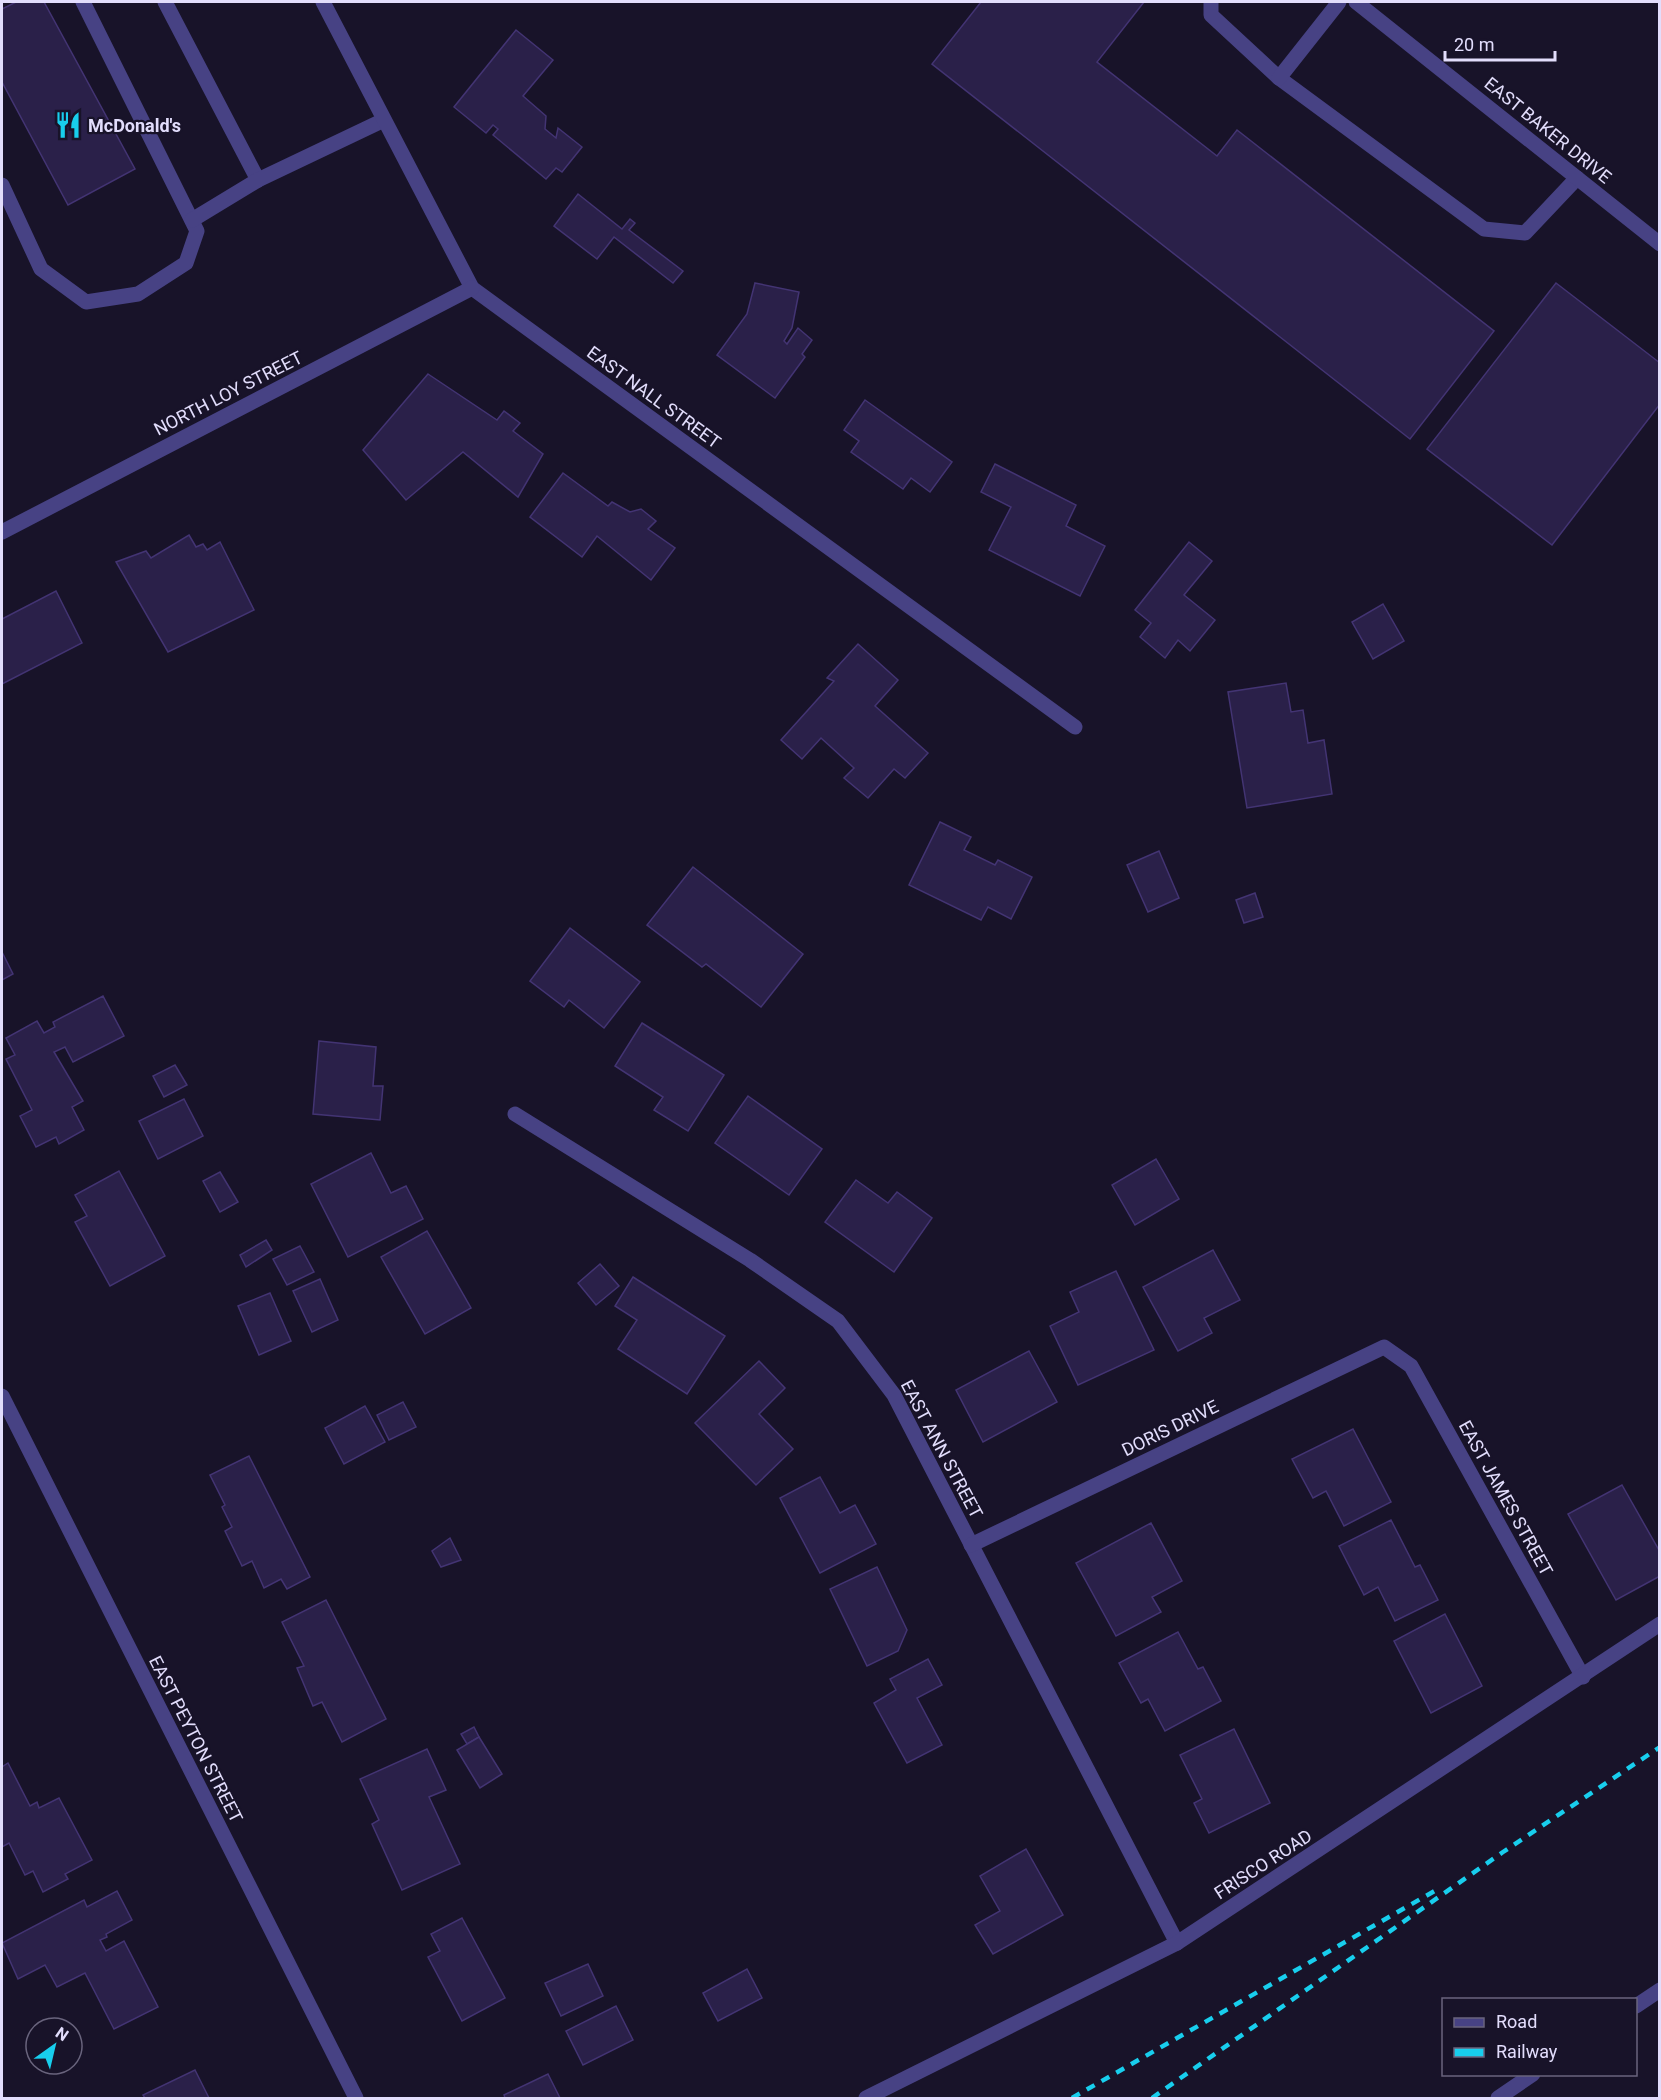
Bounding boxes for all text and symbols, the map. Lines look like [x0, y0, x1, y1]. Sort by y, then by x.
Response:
scale bar [1445, 24, 1554, 62]
text: 20 m [1454, 34, 1494, 55]
street label: EAST BAKER DRIVE [1480, 72, 1616, 188]
restaurant icon: McDonald's [53, 110, 83, 140]
place label: McDonald's [88, 115, 181, 136]
street label: EAST NALL STREET [583, 341, 725, 453]
street label: NORTH LOY STREET [150, 346, 306, 440]
street label: EAST ANN STREET [897, 1376, 987, 1522]
street label: DORIS DRIVE [1118, 1396, 1222, 1460]
street label: EAST JAMES STREET [1455, 1417, 1557, 1579]
street label: EAST PEYTON STREET [145, 1652, 247, 1826]
street label: FRISCO ROAD [1210, 1825, 1316, 1903]
legend [1442, 1998, 1637, 2076]
text: Road [1496, 2011, 1537, 2032]
north arrow [24, 2016, 84, 2076]
text: N [52, 2023, 72, 2045]
text: Railway [1496, 2041, 1558, 2062]

